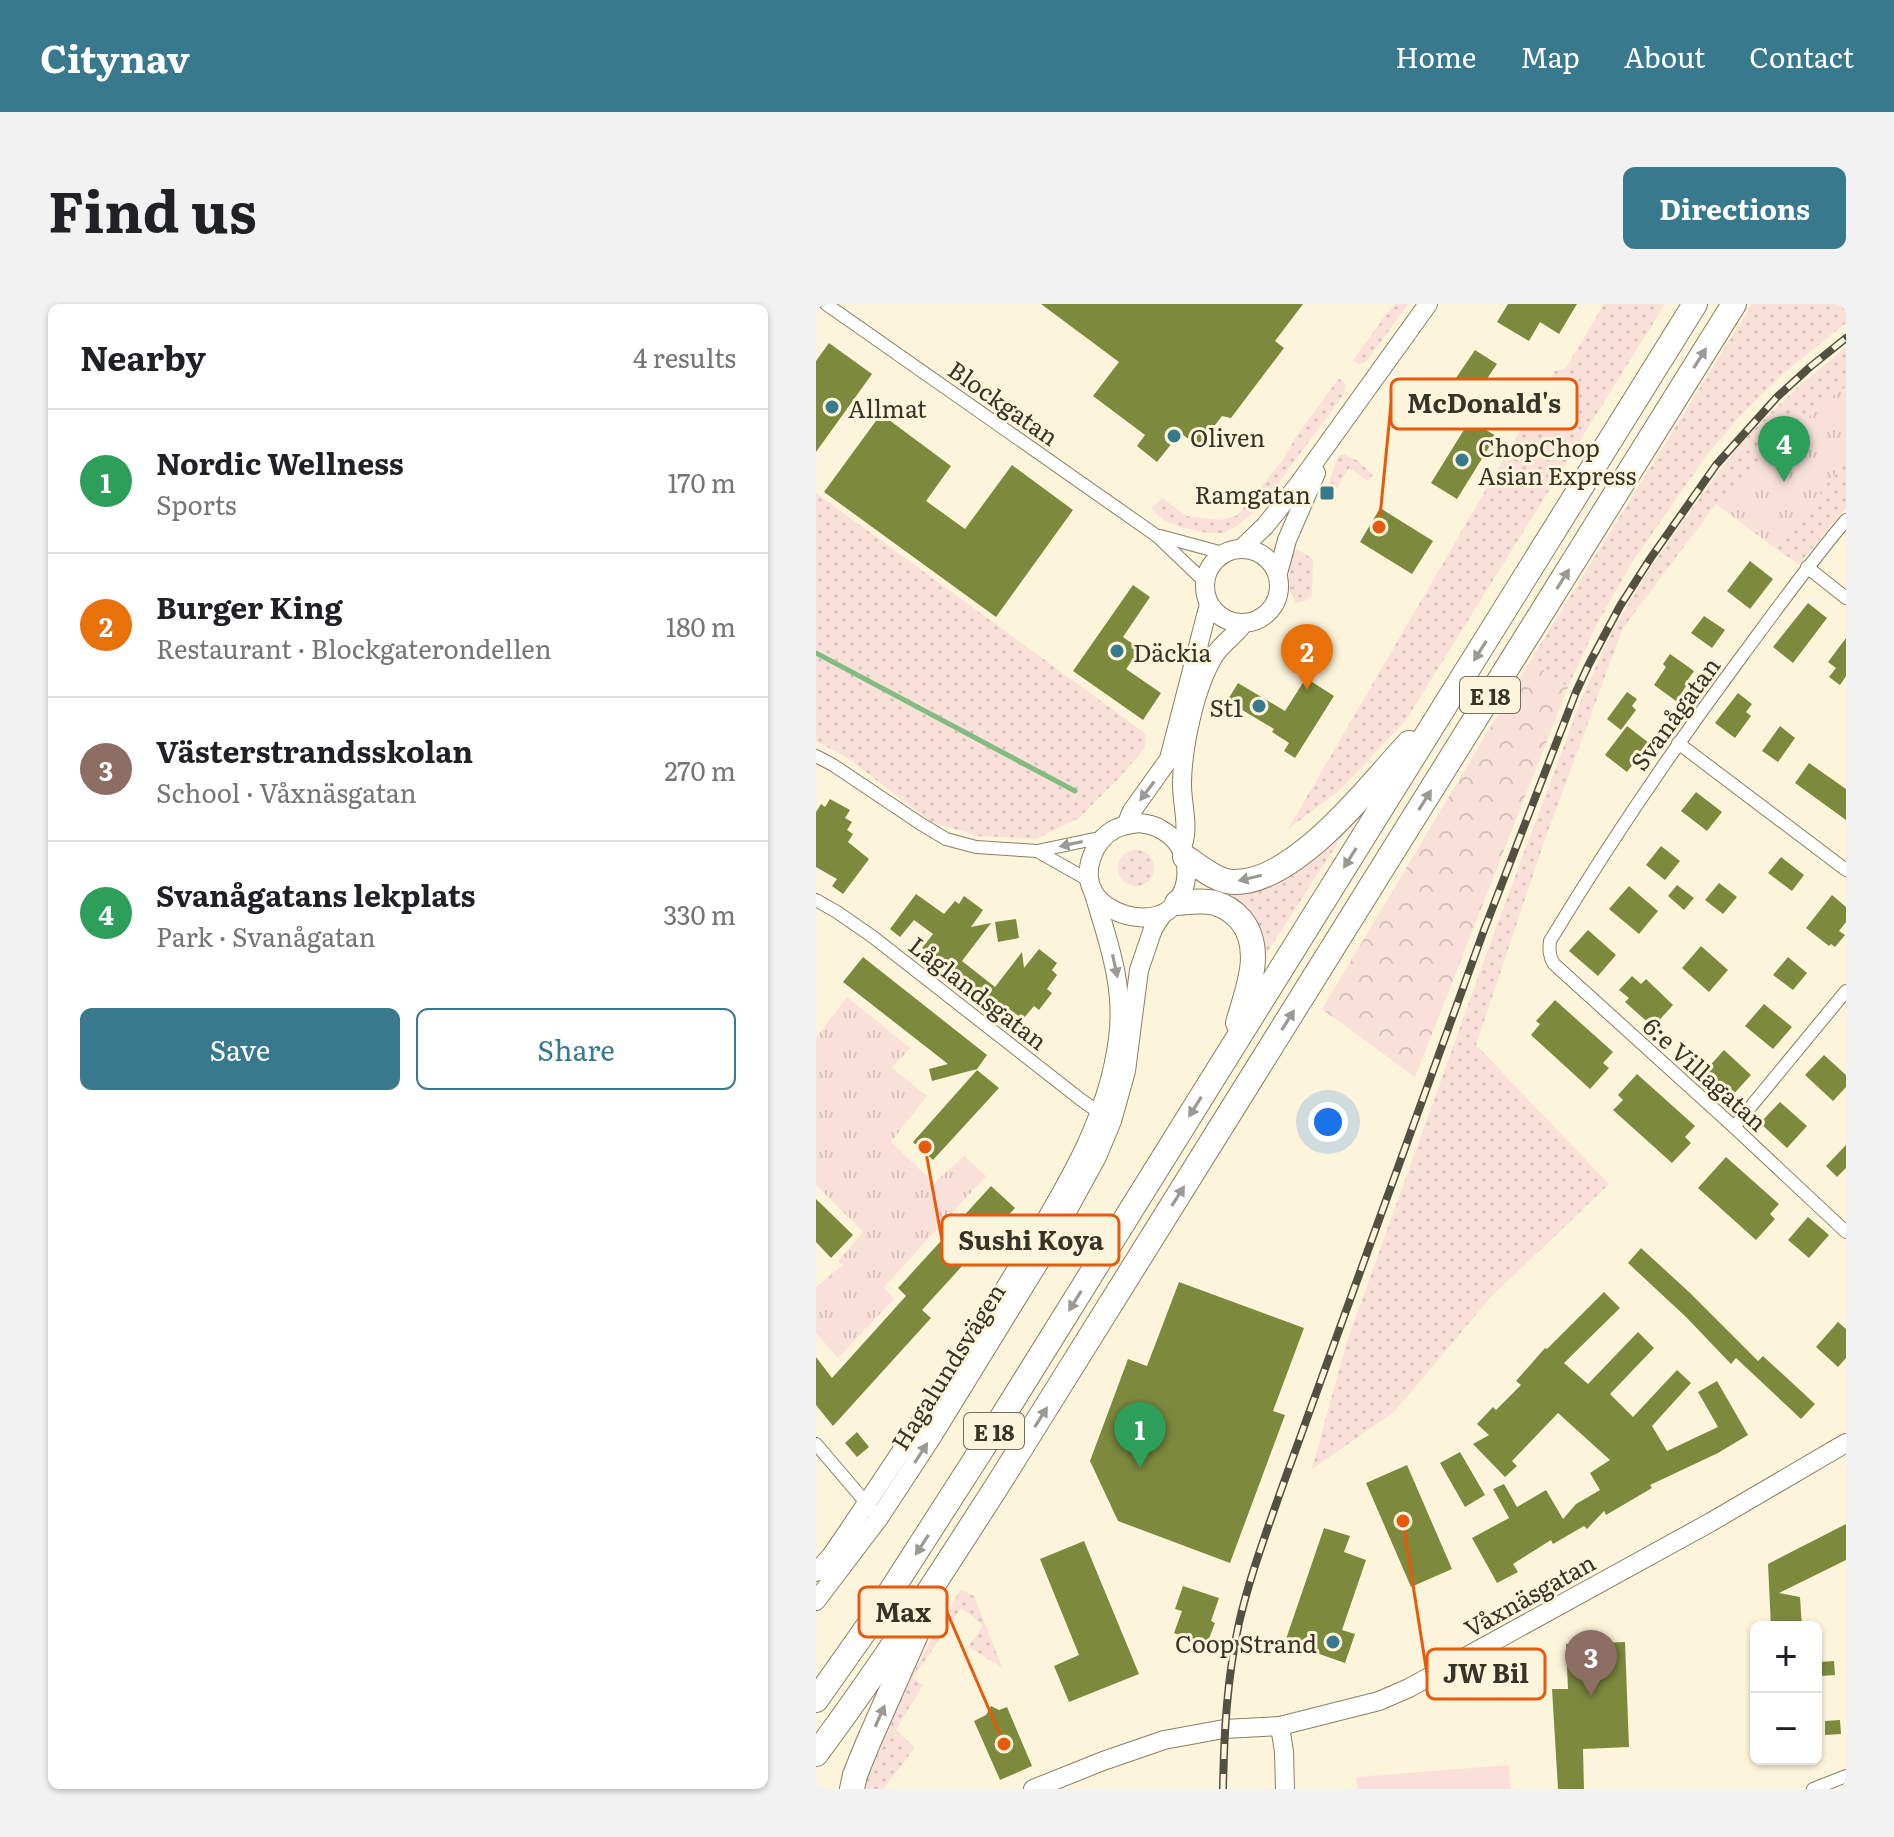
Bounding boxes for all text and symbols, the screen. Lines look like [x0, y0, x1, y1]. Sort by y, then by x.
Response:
text: Citynav [40, 28, 190, 85]
text: Home [1395, 35, 1476, 77]
text: Map [1520, 35, 1580, 77]
text: About [1624, 35, 1705, 77]
text: Contact [1749, 35, 1854, 77]
text: Find us [48, 167, 257, 250]
button: Directions [1623, 167, 1846, 249]
text: Nearby [80, 331, 206, 381]
text: 4 results [633, 337, 736, 376]
one-way arrow [1693, 347, 1707, 369]
street label: Blockgatan [942, 351, 1066, 453]
callout: McDonald's [1391, 379, 1577, 429]
text: McDonald's [1407, 382, 1561, 421]
place label: Allmat [848, 390, 927, 425]
marker: Allmat [823, 398, 841, 416]
pin: 4 [1758, 416, 1810, 482]
place label: Oliven [1190, 419, 1265, 454]
marker: Oliven [1165, 427, 1183, 445]
place label: ChopChop Asian Express [1478, 429, 1636, 492]
text: Nordic Wellness [156, 440, 404, 484]
marker: ChopChop Asian Express [1453, 451, 1471, 469]
text: 1 [101, 462, 111, 501]
text: 170 m [668, 462, 736, 501]
place label: Ramgatan [1195, 476, 1311, 511]
text: Sports [156, 484, 237, 523]
marker: Ramgatan [1318, 484, 1336, 502]
one-way arrow [1555, 568, 1569, 590]
text: Burger King [156, 584, 343, 628]
text: 2 [99, 606, 113, 645]
text: 180 m [666, 606, 736, 645]
pin: 2 [1281, 624, 1333, 690]
text: Restaurant · Blockgaterondellen [156, 628, 552, 667]
place label: Däckia [1133, 634, 1212, 669]
one-way arrow [1473, 640, 1487, 662]
marker: Däckia [1108, 642, 1126, 660]
street label: Svanågatan [1621, 649, 1727, 777]
road number: E 18 [1460, 677, 1520, 713]
place label: St1 [1209, 689, 1243, 724]
marker: St1 [1250, 697, 1268, 715]
text: Västerstrandsskolan [156, 728, 473, 772]
text: 3 [99, 750, 113, 789]
text: 270 m [664, 750, 736, 789]
text: School · Våxnäsgatan [156, 772, 417, 811]
one-way arrow [1140, 781, 1155, 802]
one-way arrow [1418, 789, 1432, 811]
one-way arrow [1058, 838, 1083, 851]
one-way arrow [1343, 847, 1357, 869]
text: Svanågatans lekplats [156, 872, 476, 916]
one-way arrow [1238, 873, 1263, 885]
text: 4 [98, 894, 114, 933]
text: 330 m [663, 894, 736, 933]
text: Park · Svanågatan [156, 916, 376, 955]
street label: Låglandsgatan [903, 927, 1056, 1057]
one-way arrow [1109, 953, 1122, 978]
button: Save [80, 1008, 400, 1090]
button: Share [416, 1008, 736, 1090]
street label: 6:e Villagatan [1636, 1008, 1776, 1138]
one-way arrow [1280, 1009, 1295, 1032]
one-way arrow [1189, 1096, 1203, 1118]
your location [1308, 1102, 1348, 1142]
one-way arrow [1171, 1185, 1185, 1207]
callout: Sushi Koya [942, 1215, 1119, 1265]
text: Sushi Koya [958, 1219, 1104, 1258]
street label: Hagalundsvägen [882, 1276, 1012, 1456]
one-way arrow [1068, 1290, 1082, 1312]
pin: 1 [1114, 1402, 1166, 1468]
one-way arrow [1033, 1406, 1047, 1428]
road number: E 18 [964, 1413, 1024, 1449]
one-way arrow [914, 1442, 929, 1463]
one-way arrow [915, 1534, 929, 1556]
street label: Våxnäsgatan [1457, 1543, 1601, 1645]
callout: Max [859, 1587, 947, 1637]
text: Max [875, 1591, 931, 1630]
map controls [1750, 1621, 1822, 1765]
button: + [1750, 1621, 1822, 1693]
place label: Coop Strand [1175, 1625, 1317, 1660]
pin: 3 [1565, 1630, 1617, 1696]
marker: Coop Strand [1324, 1633, 1342, 1651]
callout: JW Bil [1427, 1649, 1545, 1699]
text: JW Bil [1443, 1652, 1529, 1691]
button: − [1750, 1693, 1822, 1765]
one-way arrow [873, 1704, 886, 1728]

